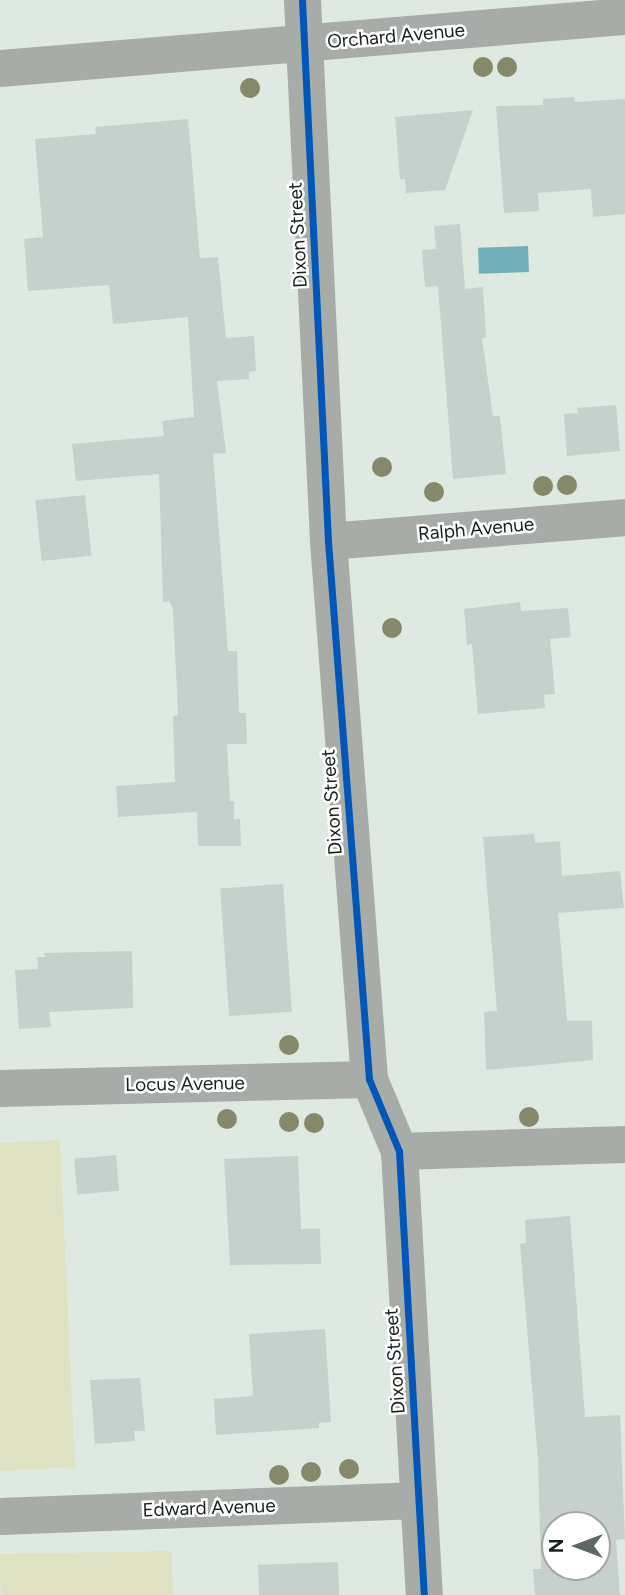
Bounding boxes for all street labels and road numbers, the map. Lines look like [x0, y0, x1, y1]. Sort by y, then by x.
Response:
street label: Orchard Avenue [326, 19, 466, 53]
street label: Dixon Street [284, 182, 312, 288]
street label: Ralph Avenue [417, 513, 535, 545]
street label: Dixon Street [317, 748, 347, 856]
street label: Locus Avenue [125, 1072, 245, 1096]
street label: Dixon Street [380, 1307, 410, 1415]
street label: Edward Avenue [142, 1494, 276, 1522]

